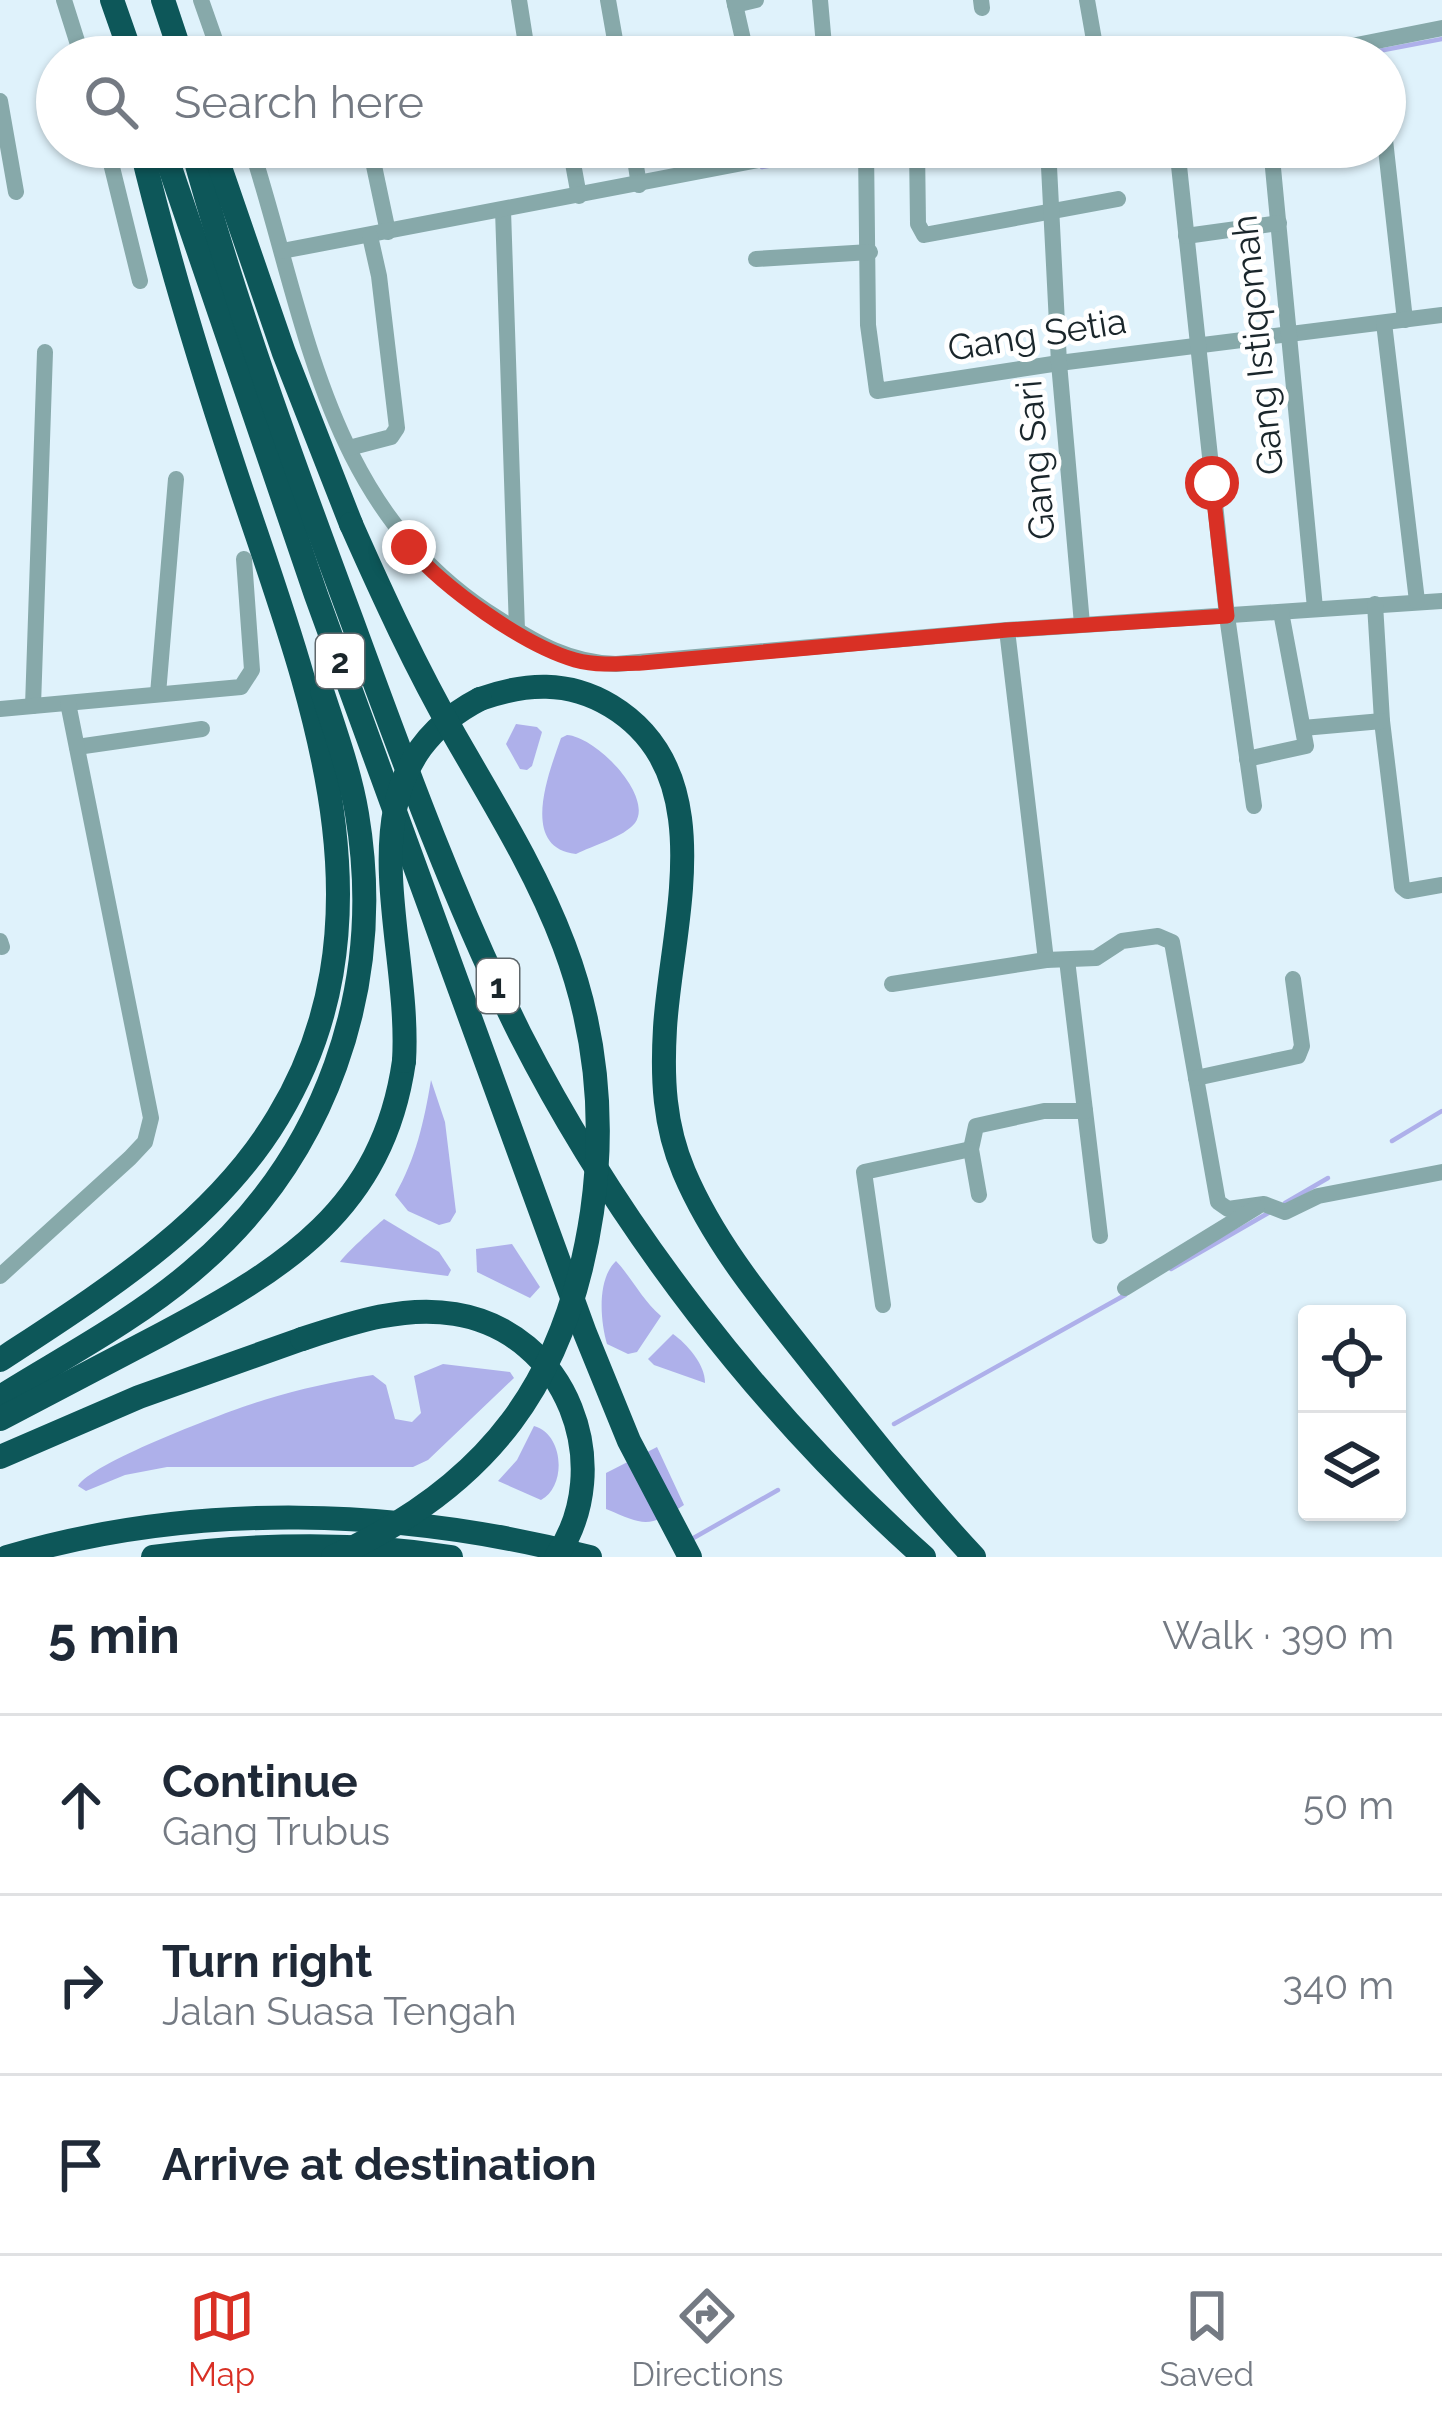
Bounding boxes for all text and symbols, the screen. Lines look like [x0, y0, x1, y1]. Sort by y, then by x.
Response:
search box [36, 36, 1406, 168]
icon: search [78, 69, 144, 135]
text: Search here [174, 76, 424, 129]
street label: Gang Istiqomah [1222, 213, 1292, 477]
street label: Gang Setia [945, 299, 1129, 369]
street label: Gang Sari [1007, 379, 1063, 541]
route start [1185, 456, 1239, 510]
route end [382, 520, 436, 574]
road number: 2 [316, 634, 364, 688]
road number: 1 [477, 959, 519, 1013]
map controls [1298, 1305, 1406, 1521]
button: locate [1298, 1305, 1406, 1413]
button: layers [1298, 1413, 1406, 1521]
text: 5 min [48, 1605, 180, 1665]
text: Walk · 390 m [1162, 1612, 1394, 1658]
text: Continue [162, 1755, 358, 1808]
icon: ahead [48, 1772, 114, 1838]
text: 50 m [1303, 1782, 1394, 1828]
text: Gang Trubus [162, 1808, 390, 1854]
text: Turn right [162, 1935, 372, 1988]
icon: right [48, 1952, 114, 2018]
text: 340 m [1282, 1962, 1394, 2008]
text: Jalan Suasa Tengah [162, 1988, 516, 2034]
icon: arrive [48, 2132, 114, 2198]
text: Arrive at destination [162, 2138, 597, 2191]
tab: Map [188, 2283, 255, 2394]
tab: Directions [631, 2283, 784, 2394]
tab: Saved [1160, 2283, 1254, 2394]

